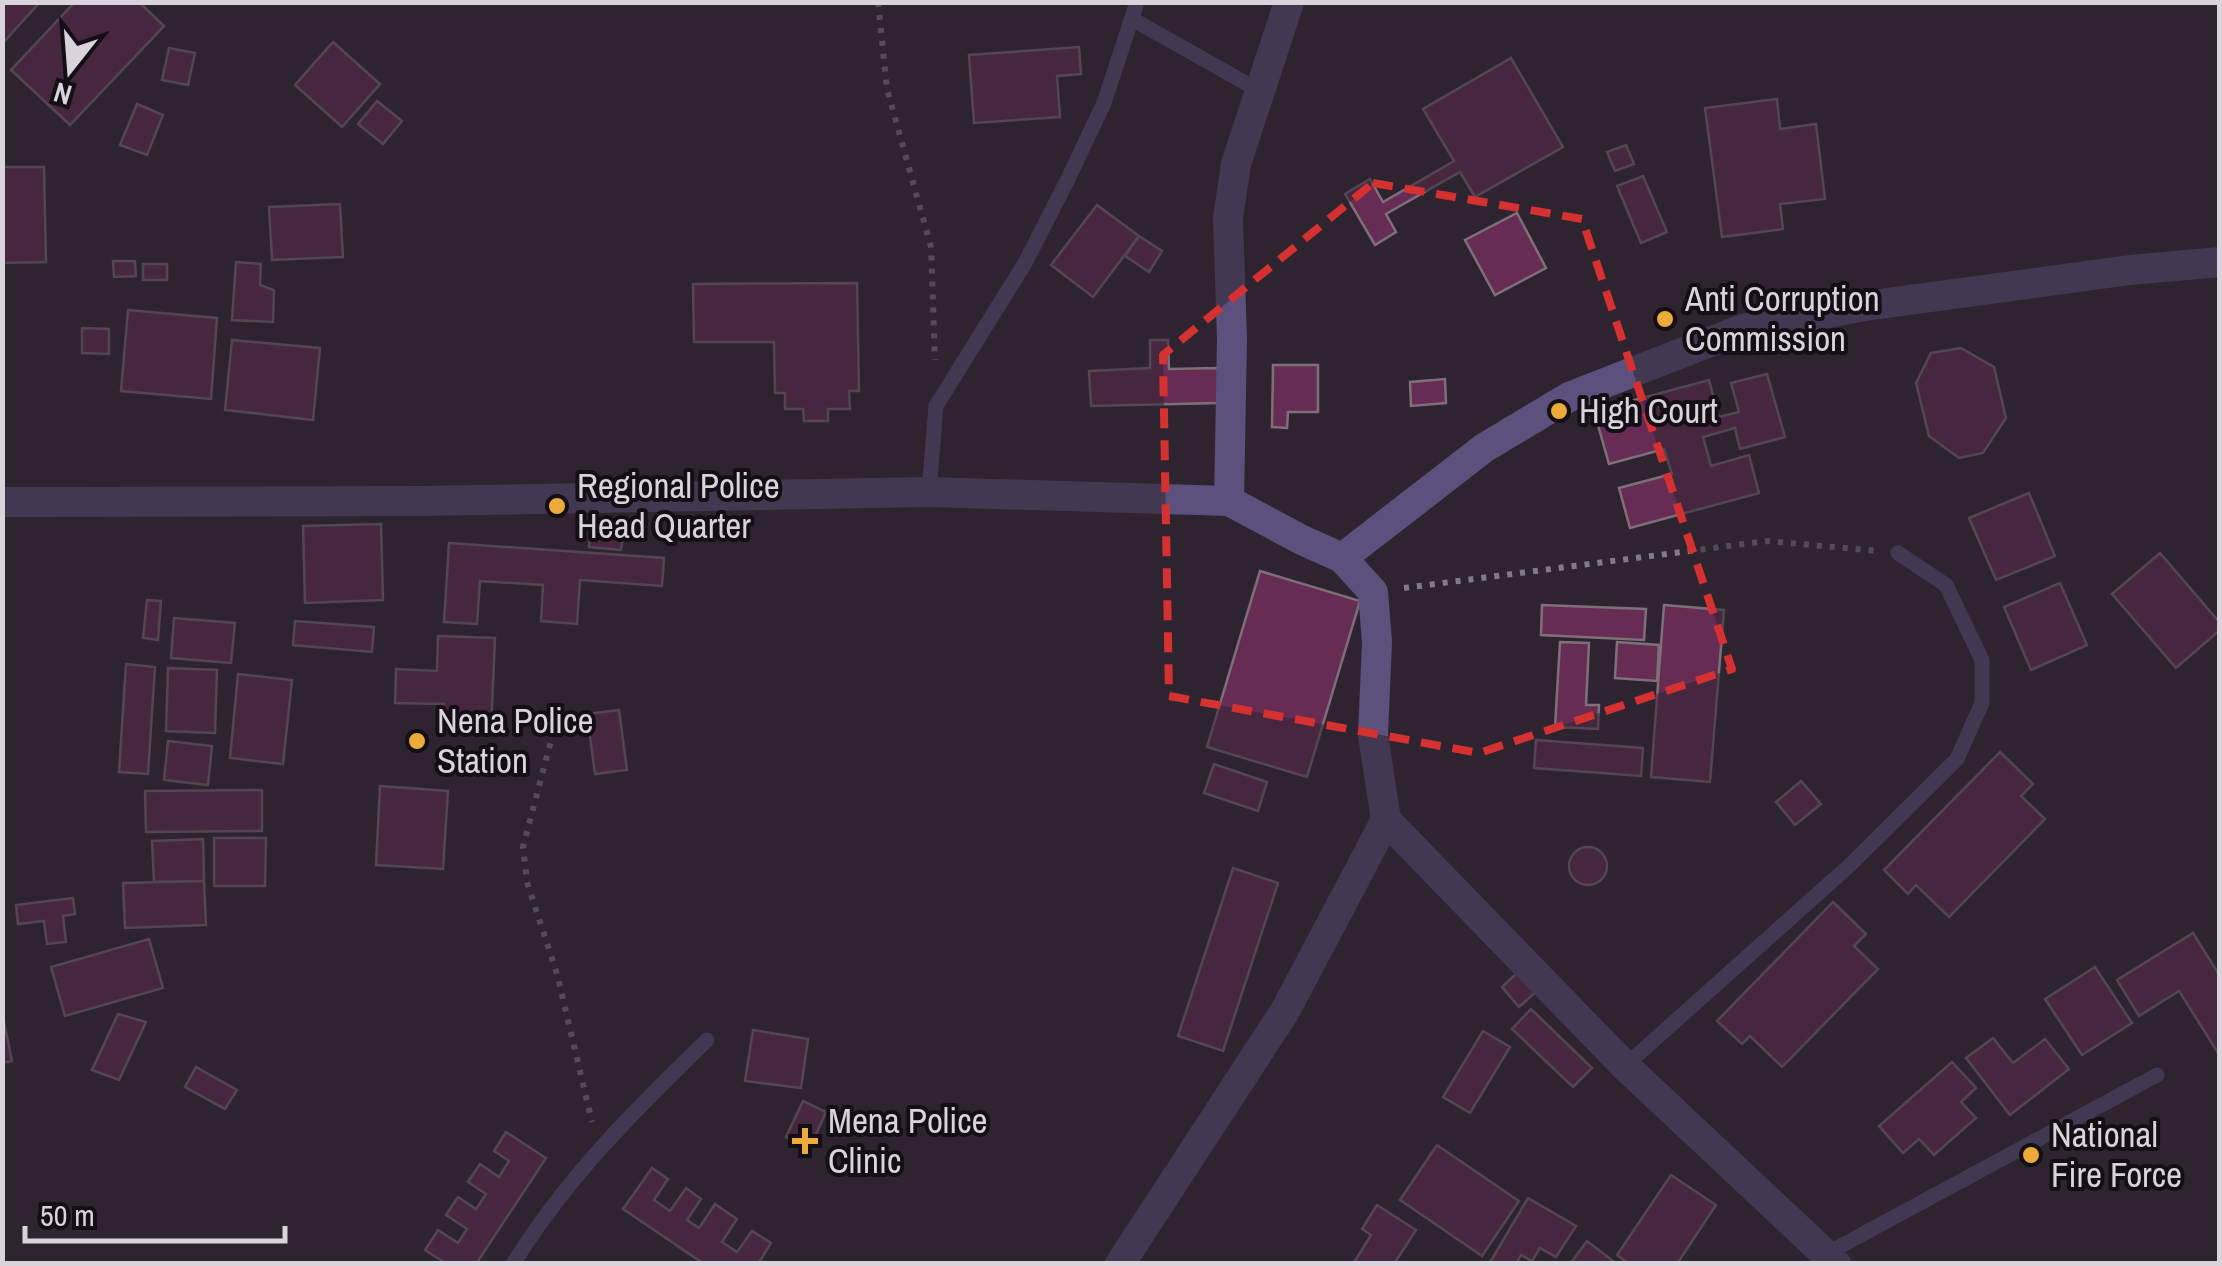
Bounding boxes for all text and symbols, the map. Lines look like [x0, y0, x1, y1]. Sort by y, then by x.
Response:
north arrow [20, 20, 120, 120]
text: N [49, 73, 76, 115]
place label: Anti Corruption Commission [1684, 275, 1880, 362]
marker: Anti Corruption Commission [1654, 308, 1676, 330]
place label: High Court [1579, 387, 1718, 434]
marker: High Court [1548, 400, 1570, 422]
place label: Regional Police Head Quarter [577, 462, 780, 549]
marker: Regional Police Head Quarter [546, 495, 568, 517]
place label: Nena Police Station [437, 697, 593, 784]
marker: Nena Police Station [406, 730, 428, 752]
place label: Mena Police Clinic [828, 1097, 988, 1184]
place label: National Fire Force [2051, 1111, 2182, 1198]
marker: Mena Police Clinic [792, 1128, 818, 1154]
marker: National Fire Force [2020, 1144, 2042, 1166]
scale bar [25, 1181, 285, 1243]
text: 50 m [40, 1195, 95, 1235]

